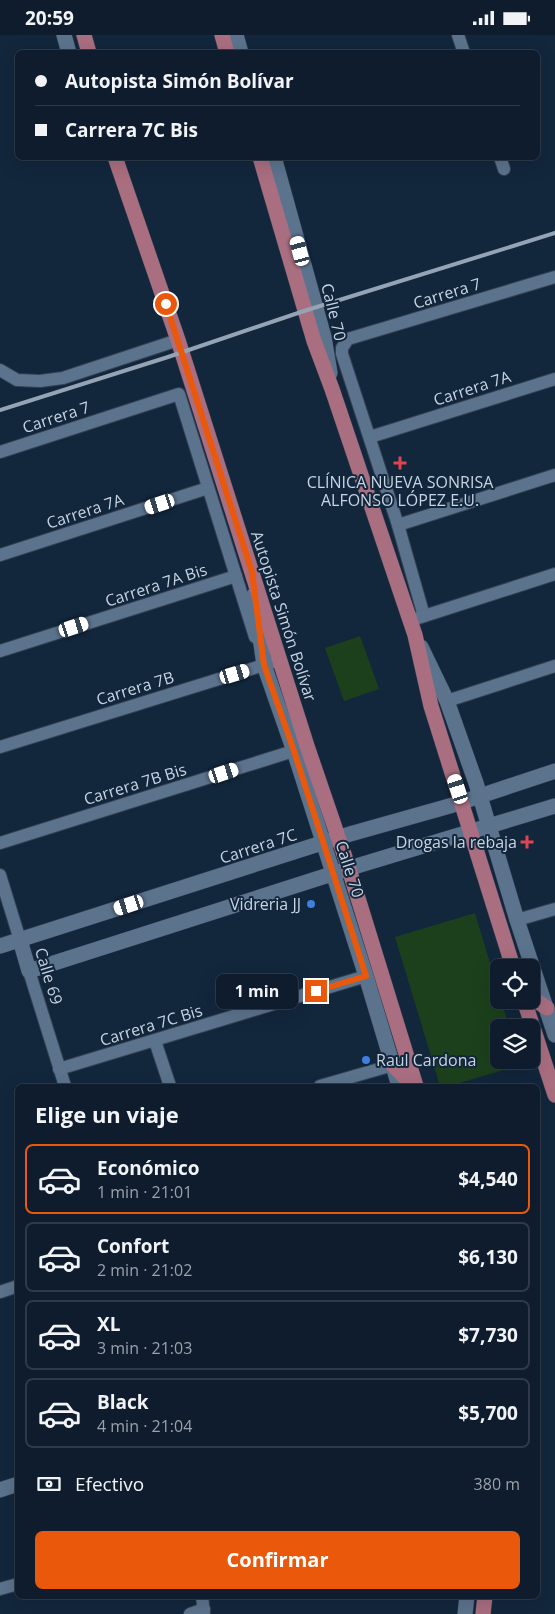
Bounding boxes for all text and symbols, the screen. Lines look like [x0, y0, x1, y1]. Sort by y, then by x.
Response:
text: 20:59 [25, 5, 74, 31]
text: Autopista Simón Bolívar [65, 68, 294, 94]
text: Carrera 7C Bis [65, 117, 198, 143]
car [288, 235, 311, 267]
street label: Carrera 7 [410, 272, 484, 314]
street label: Calle 70 [316, 281, 352, 343]
route start [155, 293, 177, 315]
street label: Carrera 7A [431, 365, 514, 411]
street label: Carrera 7 [19, 396, 93, 438]
marker: CLÍNICA NUEVA SONRISA ALFONSO LÓPEZ E.U. [393, 456, 407, 470]
place label: CLÍNICA NUEVA SONRISA ALFONSO LÓPEZ E.U. [307, 471, 494, 511]
street label: Carrera 7A [44, 488, 127, 534]
car [143, 492, 176, 516]
street label: Autopista Simón Bolívar [246, 528, 322, 705]
street label: Carrera 7A Bis [102, 558, 210, 612]
car [57, 615, 90, 639]
car [218, 662, 251, 686]
street label: Carrera 7B [93, 666, 177, 710]
street label: Carrera 7B Bis [81, 758, 189, 810]
car [207, 761, 240, 785]
car [446, 772, 469, 806]
street label: Carrera 7C [217, 823, 299, 869]
place label: Drogas la rebaja [396, 831, 517, 853]
marker: Drogas la rebaja [521, 836, 533, 848]
street label: Calle 70 [331, 838, 369, 900]
car [112, 893, 145, 917]
place label: Vidreria JJ [230, 893, 301, 915]
marker: Vidreria JJ [305, 898, 317, 910]
street label: Calle 69 [30, 945, 68, 1007]
map controls [490, 959, 540, 1069]
button: locate [490, 959, 540, 1009]
callout: 1 min [216, 973, 298, 1009]
text: 1 min [235, 980, 279, 1002]
route end [305, 980, 327, 1002]
street label: Carrera 7C Bis [97, 999, 205, 1051]
button: layers [490, 1019, 540, 1069]
place label: Raul Cardona [376, 1049, 476, 1071]
marker: Raul Cardona [360, 1054, 372, 1066]
text: Elige un viaje [35, 1099, 179, 1129]
text: Económico [97, 1155, 199, 1181]
icon: car [37, 1157, 82, 1202]
text: $4,540 [458, 1166, 518, 1192]
text: 1 min · 21:01 [97, 1181, 192, 1203]
text: Confort [97, 1233, 169, 1259]
icon: car [37, 1235, 82, 1280]
text: $6,130 [458, 1244, 518, 1270]
text: 2 min · 21:02 [97, 1259, 192, 1281]
text: XL [97, 1311, 120, 1337]
icon: car [37, 1313, 82, 1358]
text: $7,730 [458, 1322, 518, 1348]
text: 3 min · 21:03 [97, 1337, 192, 1359]
text: Black [97, 1389, 149, 1415]
icon: car [37, 1391, 82, 1436]
text: $5,700 [458, 1400, 518, 1426]
text: 4 min · 21:04 [97, 1415, 192, 1437]
icon: cash [35, 1470, 63, 1498]
text: Efectivo [75, 1471, 144, 1497]
text: 380 m [474, 1473, 520, 1495]
button: Confirmar [35, 1531, 520, 1589]

